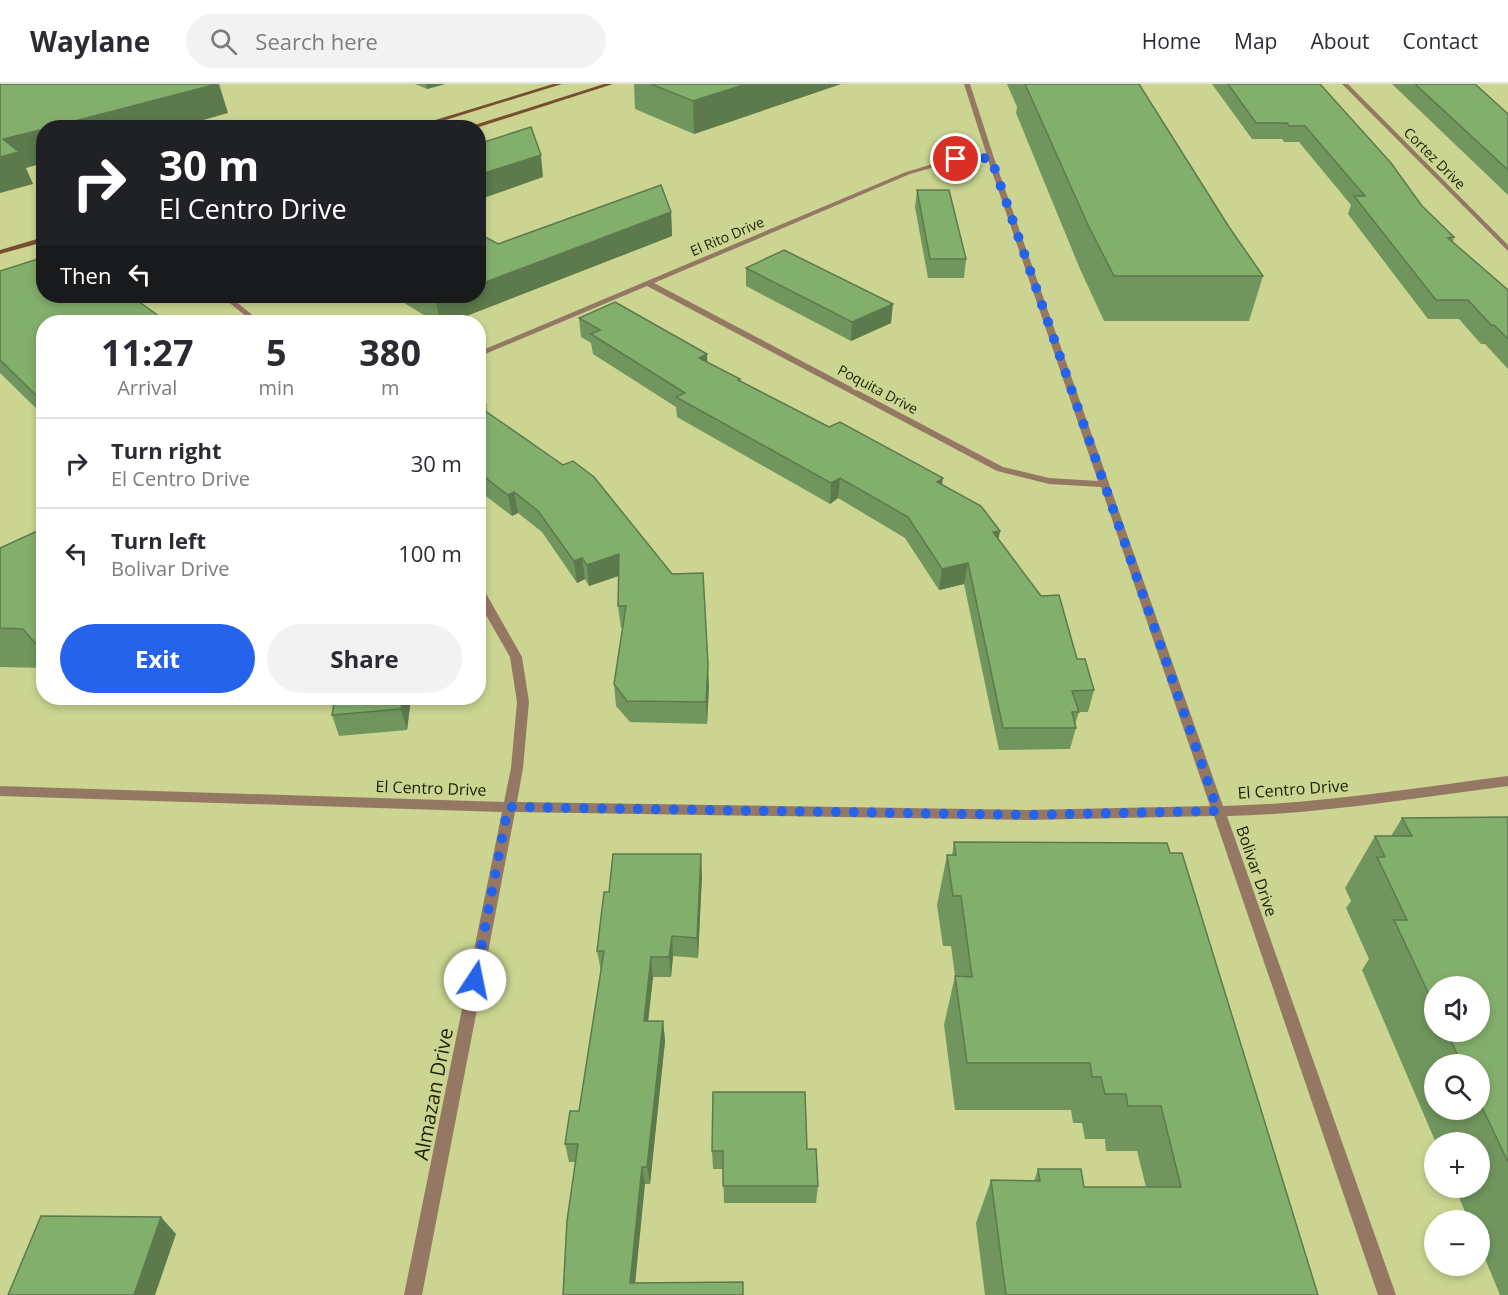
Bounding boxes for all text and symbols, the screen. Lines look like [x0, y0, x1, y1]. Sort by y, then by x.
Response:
search box [186, 14, 606, 68]
text: Waylane [30, 22, 150, 60]
icon: search [207, 25, 240, 58]
text: Search here [255, 26, 378, 56]
text: Home [1142, 27, 1201, 55]
text: Map [1234, 27, 1277, 55]
text: About [1310, 27, 1370, 55]
text: Contact [1403, 27, 1478, 55]
street label: Cortez Drive [1400, 123, 1470, 193]
pin [930, 133, 981, 184]
text: 30 m [159, 136, 259, 193]
icon: arrive [939, 142, 972, 175]
icon: right [60, 144, 138, 222]
text: El Centro Drive [159, 190, 347, 227]
street label: El Rito Drive [687, 212, 767, 260]
icon: left [123, 258, 156, 291]
text: Then [60, 260, 111, 290]
text: 11:27 [101, 328, 194, 377]
text: 5 [266, 328, 287, 377]
text: 380 [359, 328, 421, 377]
street label: Poquita Drive [835, 360, 922, 418]
text: Arrival [117, 374, 177, 401]
text: min [258, 374, 294, 401]
text: m [381, 374, 399, 401]
text: Turn right [111, 435, 222, 465]
icon: right [60, 447, 93, 480]
text: 30 m [411, 448, 462, 478]
text: El Centro Drive [111, 465, 250, 492]
text: Turn left [111, 525, 206, 555]
icon: left [60, 537, 93, 570]
text: 100 m [398, 538, 462, 568]
text: Bolivar Drive [111, 555, 229, 582]
button: Exit [60, 624, 255, 693]
button: Share [267, 624, 462, 693]
street label: El Centro Drive [1237, 774, 1349, 804]
street label: El Centro Drive [375, 775, 487, 801]
street label: Bolivar Drive [1231, 823, 1283, 919]
position arrow [443, 948, 507, 1012]
map controls [1424, 976, 1490, 1276]
button: sound [1424, 976, 1490, 1042]
street label: Almazan Drive [407, 1026, 459, 1162]
button: search [1424, 1054, 1490, 1120]
button: + [1424, 1132, 1490, 1198]
button: − [1424, 1210, 1490, 1276]

